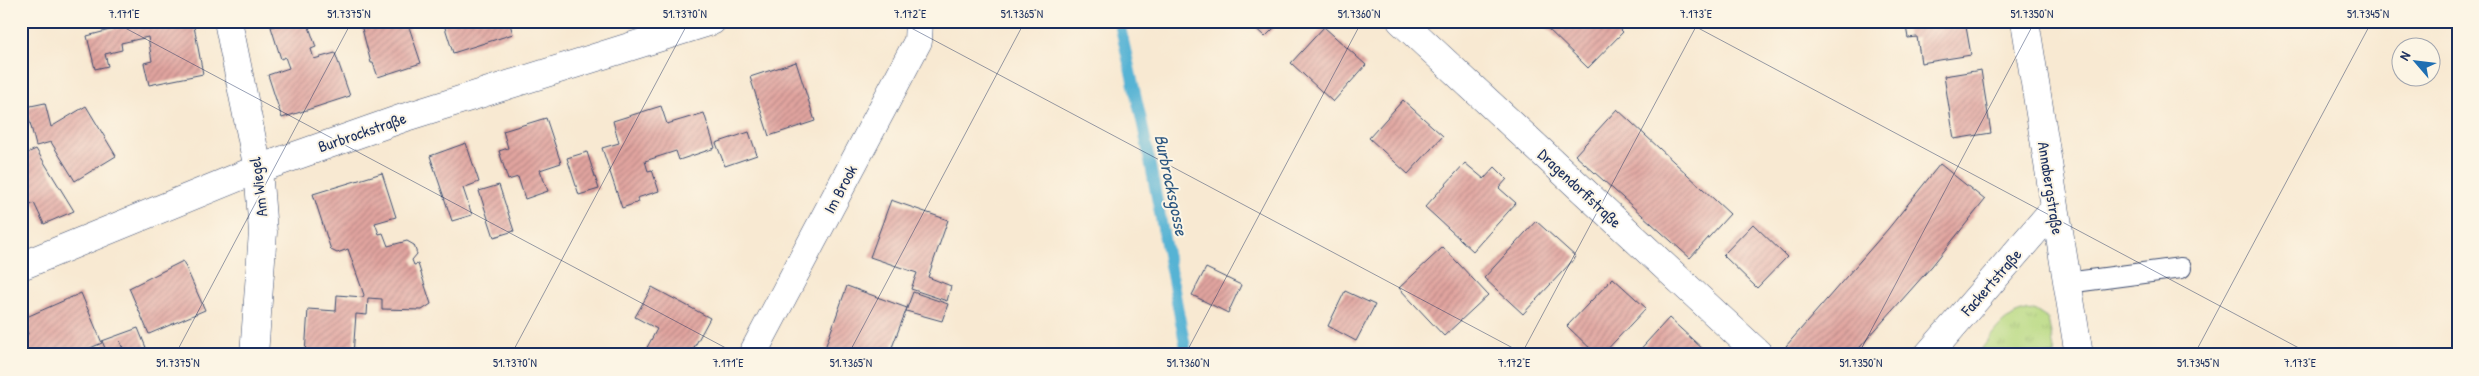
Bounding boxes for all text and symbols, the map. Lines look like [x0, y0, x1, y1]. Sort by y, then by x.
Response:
text: 7.171°E [108, 5, 140, 22]
text: 51.7375°N [327, 5, 371, 22]
text: 51.7370°N [663, 5, 707, 22]
text: 7.172°E [894, 5, 927, 22]
text: 51.7365°N [1001, 5, 1043, 22]
text: 51.7360°N [1338, 5, 1380, 22]
text: 7.173°E [1680, 5, 1713, 22]
text: 51.7350°N [2011, 5, 2053, 22]
text: 51.7345°N [2347, 5, 2389, 22]
north arrow [2392, 38, 2442, 88]
text: N [2394, 47, 2414, 63]
street label: Burbrockstraße [315, 106, 410, 157]
water label: Burbrocksgosse [1149, 132, 1195, 238]
street label: Annabergstraße [2033, 140, 2069, 237]
street label: Dragendorffstraße [1533, 143, 1627, 233]
street label: Am Wiegel [243, 155, 273, 218]
street label: Im Brook [818, 161, 862, 217]
street label: Fackertstraße [1955, 243, 2027, 321]
text: 51.7375°N [156, 354, 200, 371]
text: 51.7370°N [493, 354, 537, 371]
text: 7.171°E [712, 354, 744, 371]
text: 51.7365°N [830, 354, 872, 371]
text: 51.7360°N [1167, 354, 1209, 371]
text: 7.172°E [1498, 354, 1531, 371]
text: 51.7350°N [1840, 354, 1882, 371]
text: 51.7345°N [2177, 354, 2219, 371]
text: 7.173°E [2284, 354, 2317, 371]

